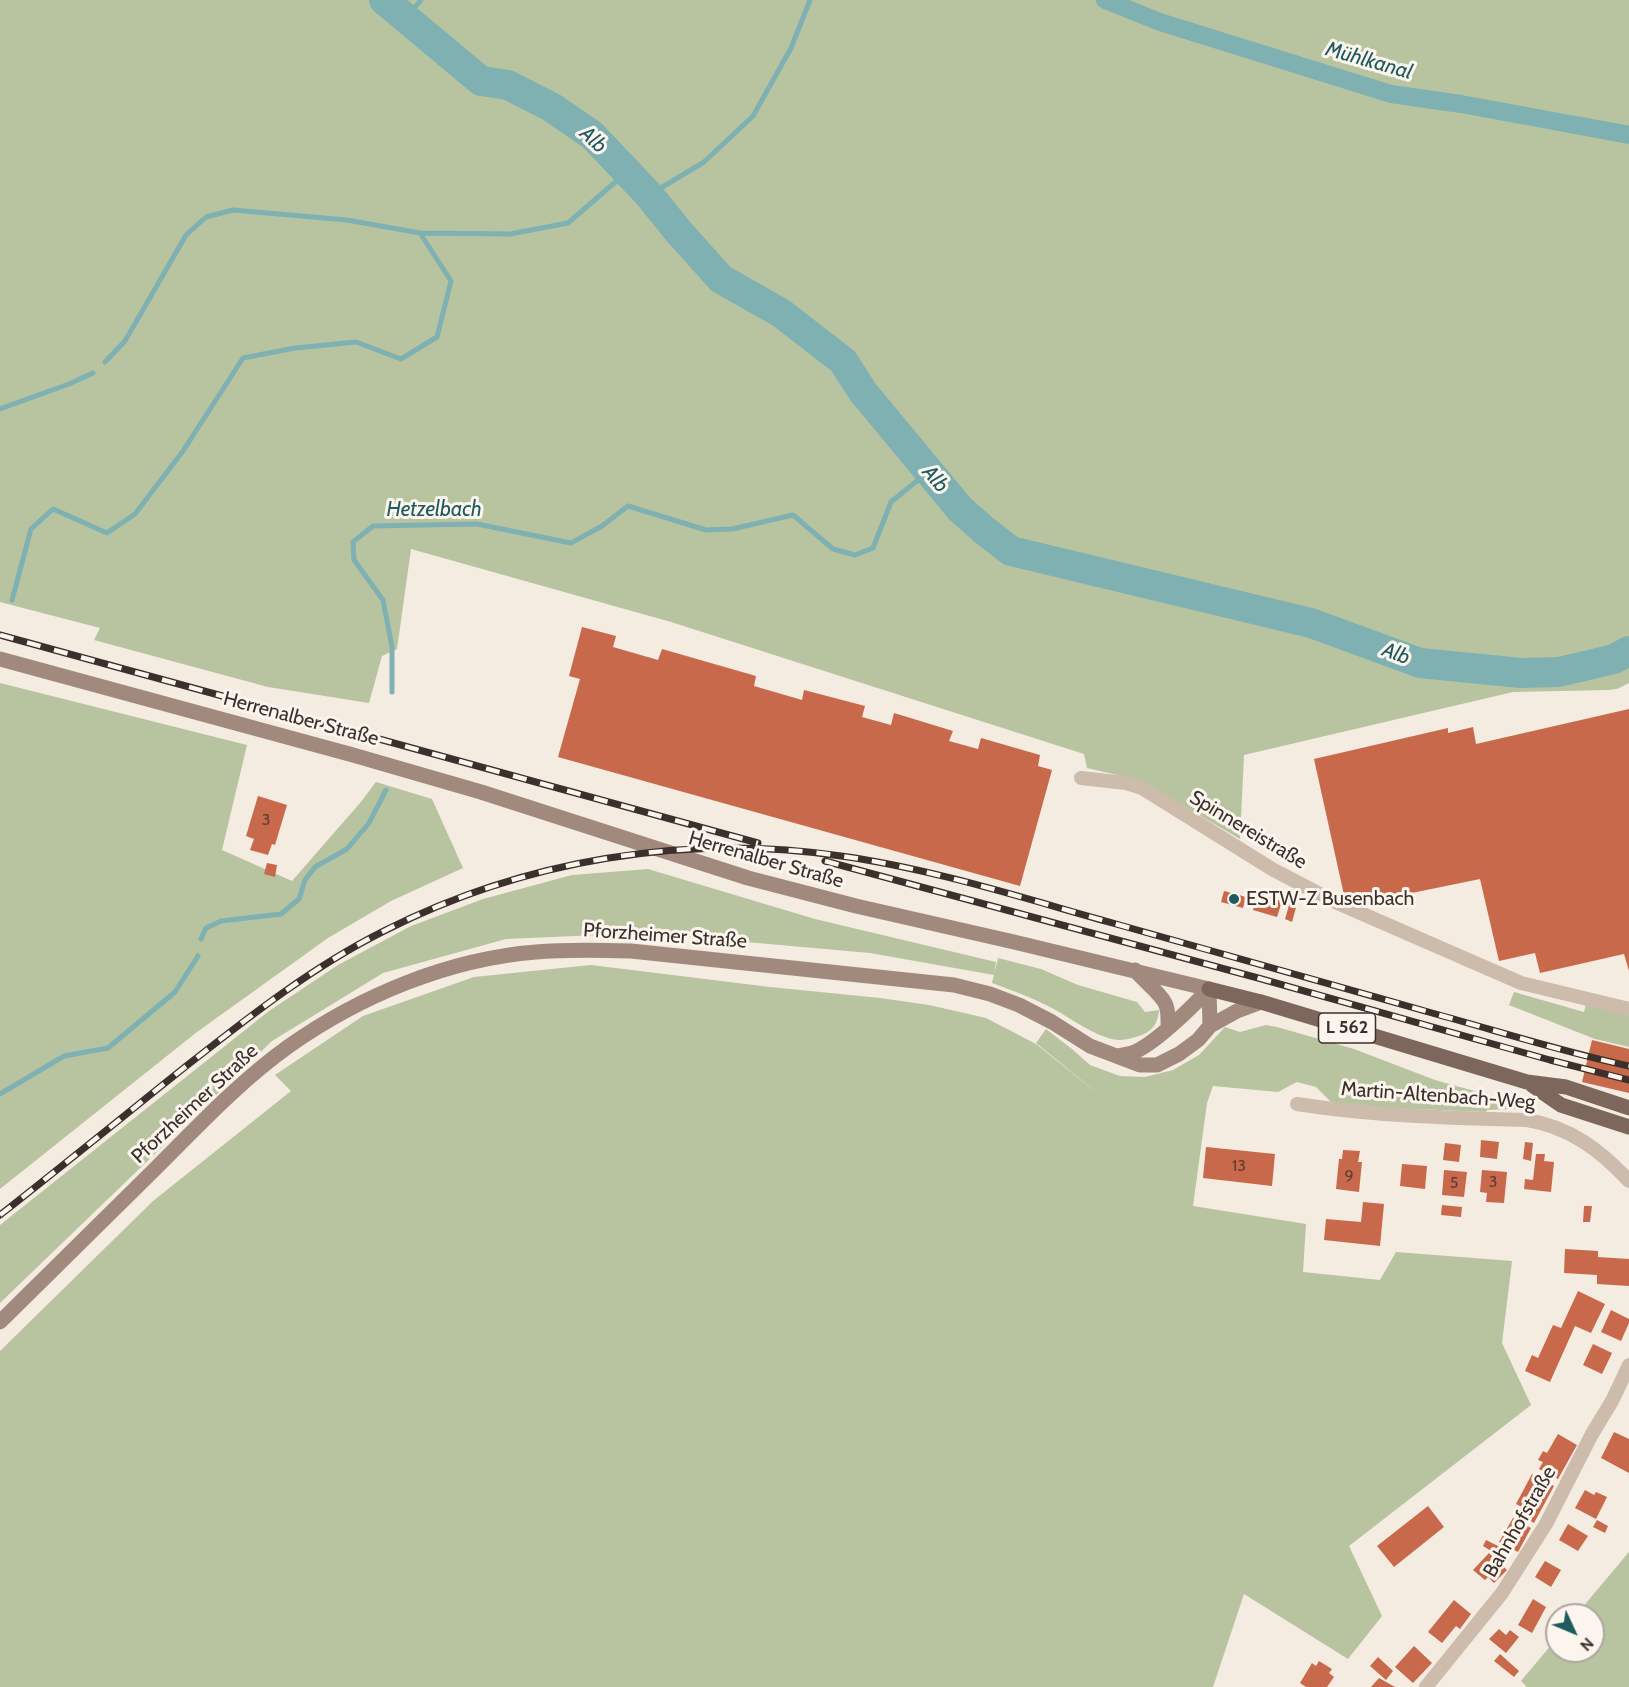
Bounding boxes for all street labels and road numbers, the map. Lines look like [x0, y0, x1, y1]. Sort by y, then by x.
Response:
street label: Herrenalber Straße [221, 687, 381, 751]
street label: Spinnereistraße [1185, 786, 1311, 874]
street label: Herrenalber Straße [686, 826, 846, 894]
street label: Pforzheimer Straße [582, 918, 748, 954]
road number: L 562 [1318, 1013, 1376, 1043]
street label: Pforzheimer Straße [127, 1039, 263, 1169]
street label: Martin-Altenbach-Weg [1340, 1077, 1536, 1115]
street label: Bahnhofstraße [1479, 1462, 1561, 1582]

